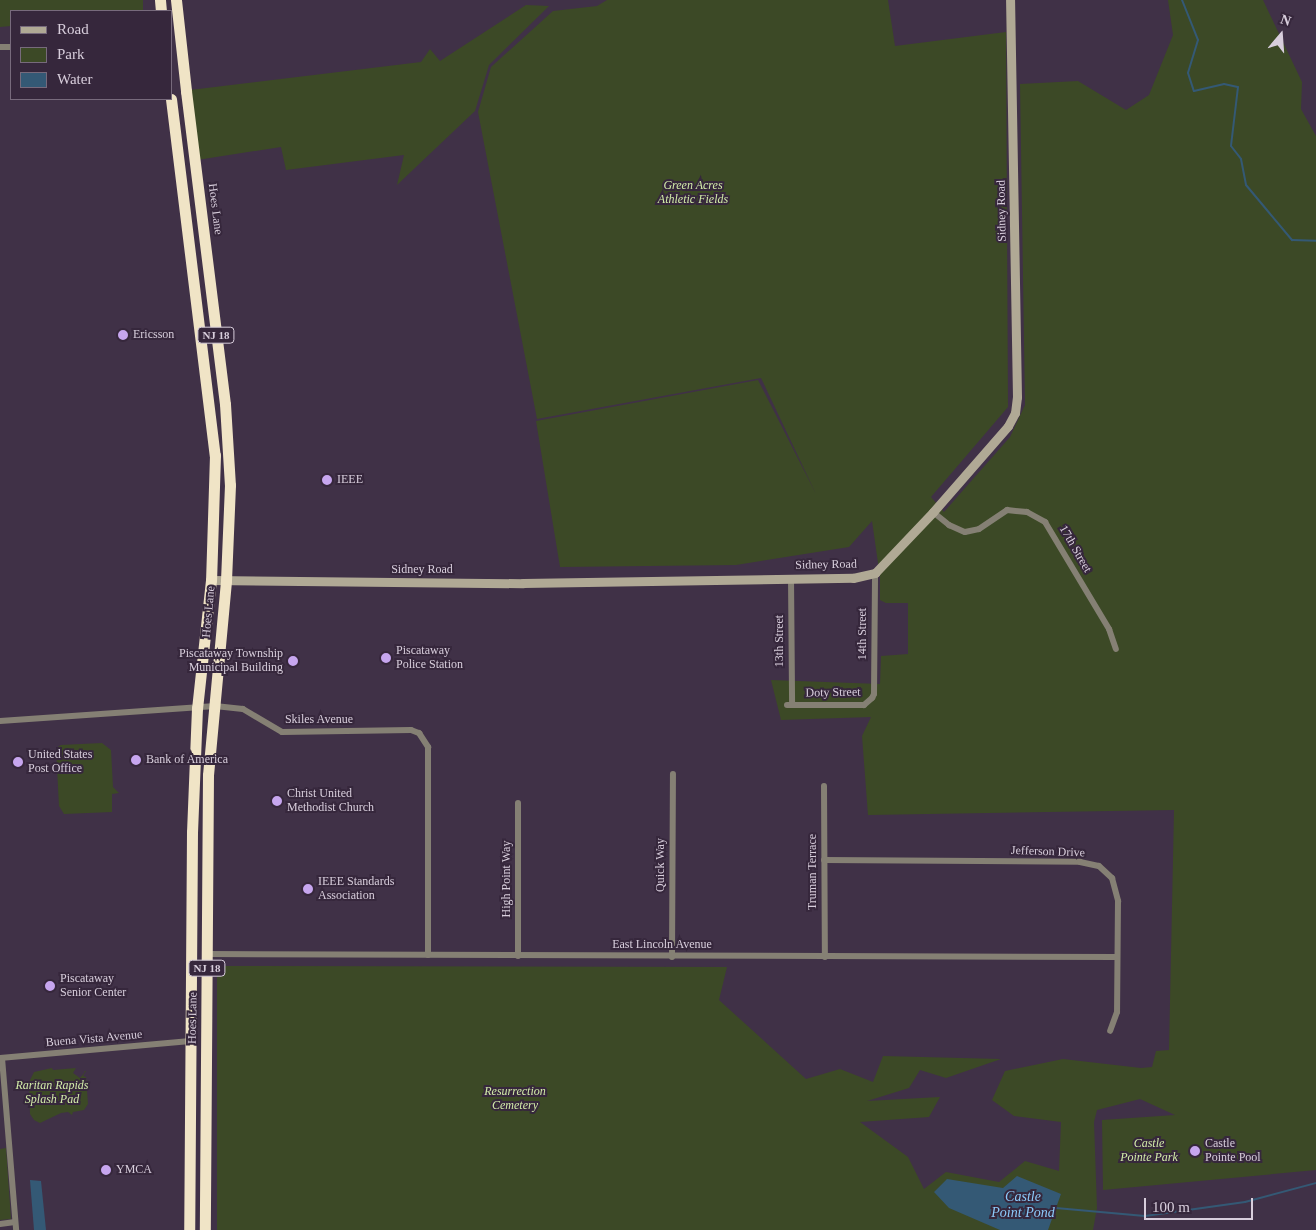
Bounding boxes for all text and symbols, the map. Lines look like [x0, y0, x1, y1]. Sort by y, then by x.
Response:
legend [10, 10, 172, 100]
north arrow [1256, 10, 1306, 60]
text: N [1279, 12, 1293, 29]
text: Road [57, 21, 89, 37]
text: Park [57, 46, 85, 62]
text: Water [57, 71, 92, 87]
park label: Green Acres Athletic Fields [658, 179, 728, 207]
street label: Sidney Road [994, 180, 1010, 242]
street label: Hoes Lane [205, 182, 225, 236]
road number: NJ 18 [197, 326, 235, 344]
place label: Ericsson [133, 328, 174, 342]
marker: Ericsson [117, 329, 129, 341]
place label: IEEE [337, 473, 363, 487]
marker: IEEE [321, 474, 333, 486]
street label: 17th Street [1056, 523, 1094, 575]
street label: Sidney Road [795, 557, 857, 573]
street label: Sidney Road [391, 563, 453, 577]
street label: Hoes Lane [200, 586, 218, 638]
street label: 14th Street [856, 608, 870, 660]
street label: 13th Street [773, 615, 787, 667]
place label: Piscataway Police Station [396, 644, 463, 672]
place label: Piscataway Township Municipal Building [179, 647, 283, 675]
marker: Piscataway Police Station [380, 652, 392, 664]
marker: Piscataway Township Municipal Building [287, 655, 299, 667]
street label: Doty Street [805, 685, 861, 701]
street label: Skiles Avenue [285, 713, 353, 727]
place label: United States Post Office [28, 748, 92, 776]
place label: Bank of America [146, 753, 229, 767]
marker: Bank of America [130, 754, 142, 766]
marker: United States Post Office [12, 756, 24, 768]
place label: Christ United Methodist Church [287, 787, 374, 815]
marker: Christ United Methodist Church [271, 795, 283, 807]
street label: Truman Terrace [806, 834, 820, 910]
street label: Quick Way [654, 838, 668, 892]
street label: High Point Way [500, 840, 514, 918]
street label: Jefferson Drive [1011, 844, 1085, 860]
place label: IEEE Standards Association [318, 875, 394, 903]
marker: IEEE Standards Association [302, 883, 314, 895]
street label: East Lincoln Avenue [612, 938, 712, 952]
road number: NJ 18 [188, 960, 226, 976]
place label: Piscataway Senior Center [60, 972, 126, 1000]
marker: Piscataway Senior Center [44, 980, 56, 992]
street label: Hoes Lane [185, 992, 201, 1044]
street label: Buena Vista Avenue [45, 1028, 143, 1050]
park label: Raritan Rapids Splash Pad [15, 1079, 89, 1107]
park label: Resurrection Cemetery [484, 1085, 546, 1113]
park label: Castle Pointe Park [1120, 1137, 1178, 1165]
place label: Castle Pointe Pool [1205, 1137, 1261, 1165]
marker: Castle Pointe Pool [1189, 1145, 1201, 1157]
place label: YMCA [116, 1163, 152, 1177]
marker: YMCA [100, 1164, 112, 1176]
scale bar [1146, 1188, 1255, 1220]
water label: Castle Point Pond [991, 1189, 1055, 1222]
text: 100 m [1152, 1199, 1190, 1215]

